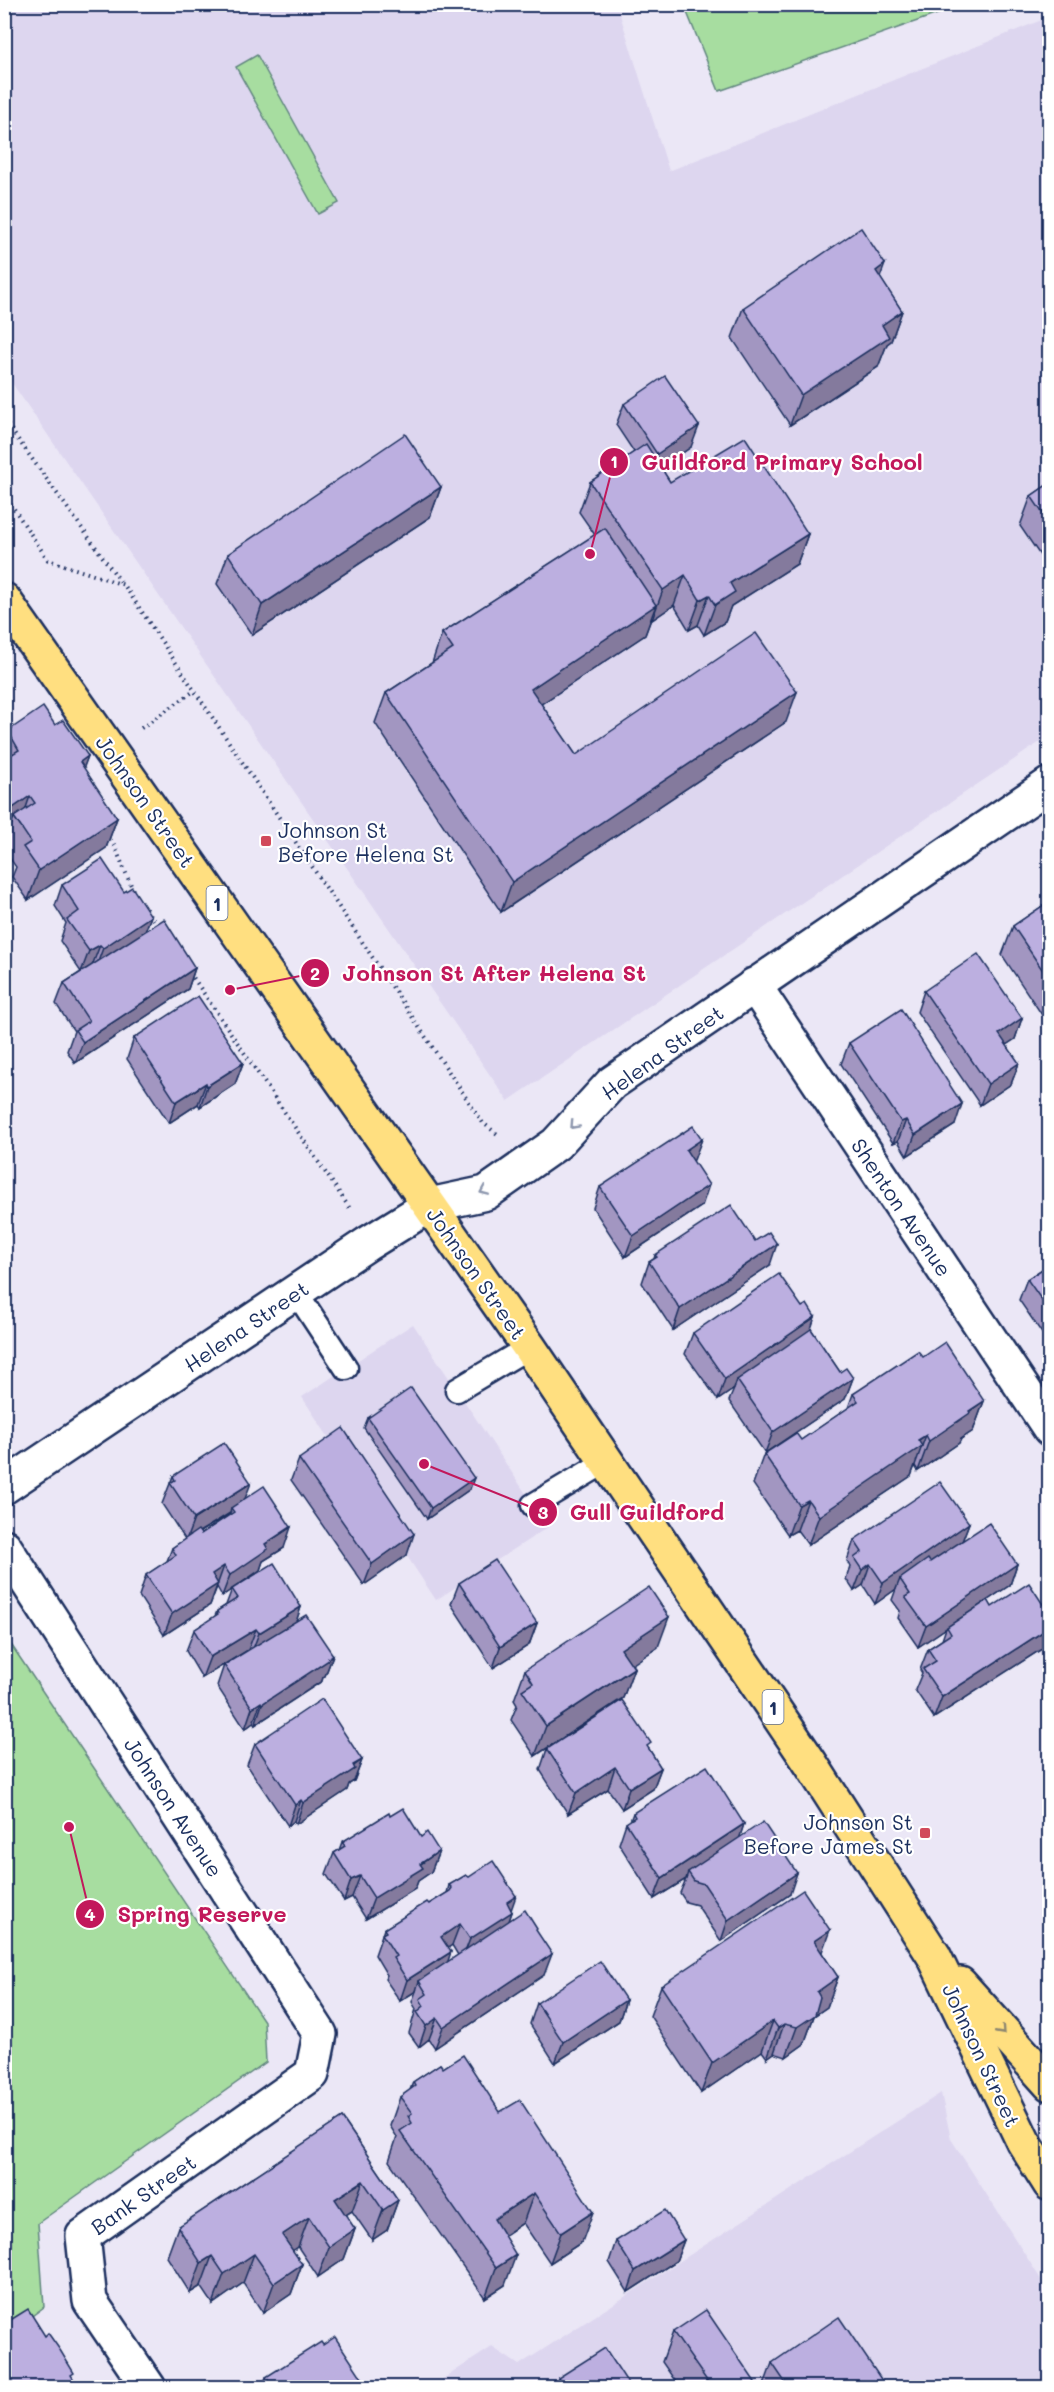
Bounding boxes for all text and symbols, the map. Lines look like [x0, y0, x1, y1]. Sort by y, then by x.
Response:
callout: Guildford Primary School [599, 442, 935, 482]
text: Guildford Primary School [641, 447, 923, 476]
text: 1 [610, 449, 618, 473]
street label: Johnson Street [90, 730, 202, 872]
place label: Johnson St Before Helena St [278, 816, 454, 867]
marker: Johnson St Before Helena St [259, 834, 273, 848]
road number: 1 [206, 886, 228, 920]
callout: Johnson St After Helena St [300, 953, 658, 993]
text: Johnson St After Helena St [342, 958, 646, 987]
text: 2 [310, 961, 320, 985]
street label: Helena Street [596, 999, 728, 1105]
one-way arrow [570, 1118, 581, 1129]
street label: Shenton Avenue [846, 1133, 958, 1281]
one-way arrow [479, 1184, 490, 1196]
street label: Johnson Street [421, 1202, 533, 1344]
street label: Helena Street [179, 1274, 313, 1378]
callout: Gull Guildford [528, 1492, 736, 1532]
text: Gull Guildford [570, 1497, 724, 1526]
text: 3 [538, 1500, 549, 1524]
road number: 1 [762, 1690, 784, 1724]
street label: Johnson Avenue [119, 1732, 229, 1882]
place label: Johnson St Before James St [744, 1808, 913, 1859]
marker: Johnson St Before James St [918, 1826, 932, 1840]
callout: Spring Reserve [75, 1894, 299, 1934]
text: Spring Reserve [117, 1899, 287, 1928]
text: 4 [84, 1902, 96, 1926]
street label: Johnson Street [937, 1979, 1027, 2131]
one-way arrow [994, 2024, 1005, 2034]
street label: Bank Street [85, 2148, 201, 2240]

